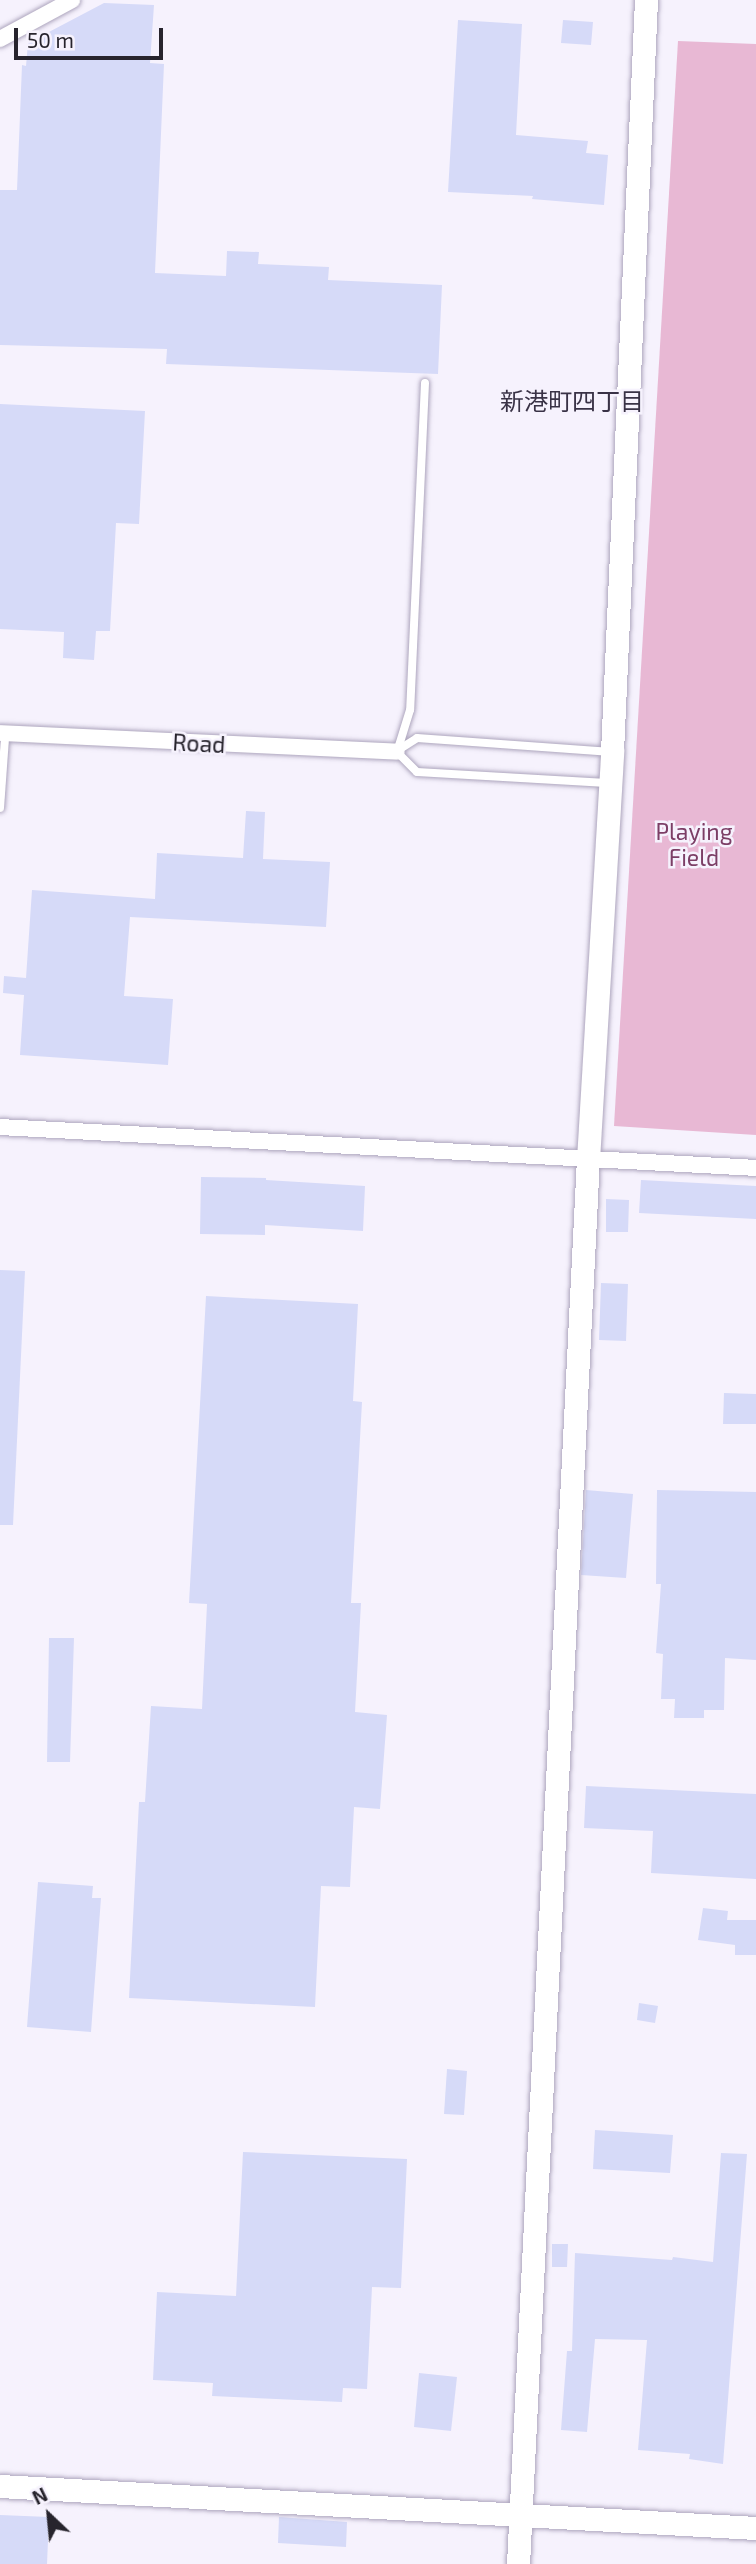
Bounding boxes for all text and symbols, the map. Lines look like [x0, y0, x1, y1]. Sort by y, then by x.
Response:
scale bar [18, 14, 166, 58]
text: 50 m [27, 27, 74, 52]
district label: 新港町四丁目 [500, 387, 644, 415]
street label: Road [172, 728, 226, 758]
park label: Playing Field [655, 817, 733, 871]
north arrow [14, 2480, 84, 2550]
text: N [28, 2482, 51, 2509]

